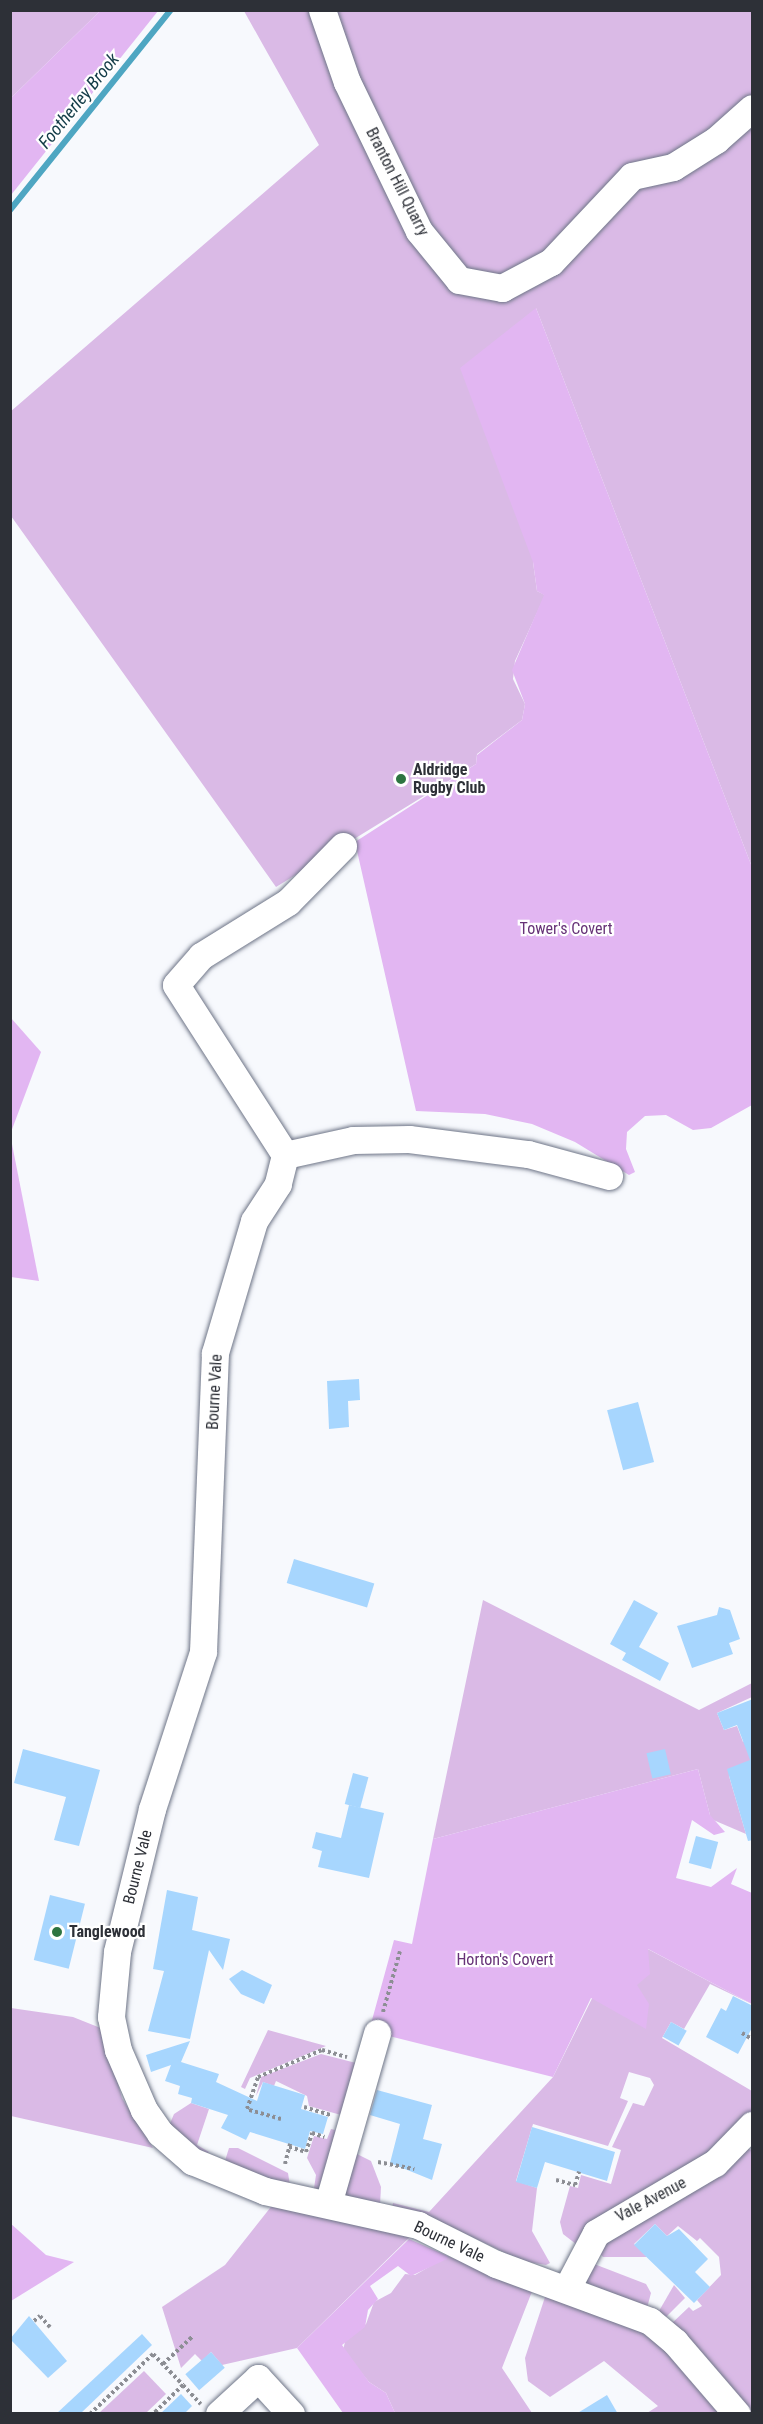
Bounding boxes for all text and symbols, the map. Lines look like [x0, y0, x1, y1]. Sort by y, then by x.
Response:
water label: Footherley Brook [34, 49, 124, 153]
street label: Branton Hill Quarry [361, 125, 433, 239]
place label: Aldridge Rugby Club [413, 760, 485, 798]
marker: Aldridge Rugby Club [394, 772, 408, 786]
park label: Tower's Covert [520, 919, 612, 939]
street label: Bourne Vale [203, 1354, 227, 1430]
street label: Bourne Vale [120, 1828, 156, 1906]
place label: Tanglewood [69, 1922, 146, 1942]
marker: Tanglewood [50, 1925, 64, 1939]
park label: Horton's Covert [456, 1950, 554, 1970]
street label: Vale Avenue [612, 2173, 690, 2227]
street label: Bourne Vale [411, 2217, 487, 2267]

